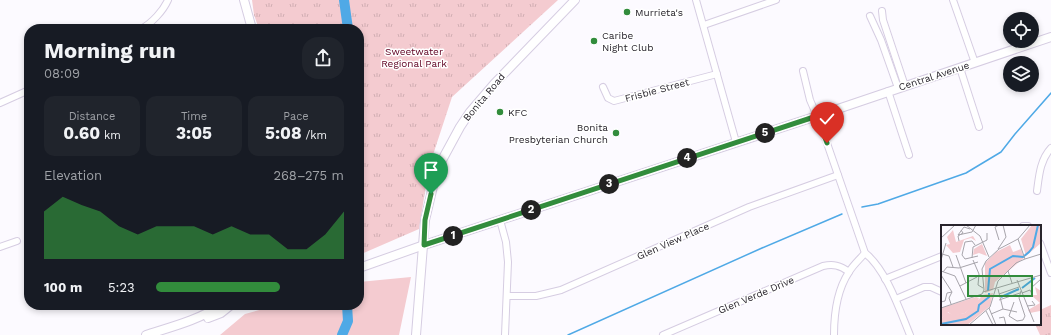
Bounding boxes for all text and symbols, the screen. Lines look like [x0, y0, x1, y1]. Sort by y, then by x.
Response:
marker: Murrieta's [622, 7, 632, 17]
place label: Murrieta's [635, 7, 683, 18]
map controls [1003, 12, 1039, 92]
button: locate [1003, 12, 1039, 48]
place label: Caribe Night Club [602, 30, 653, 53]
marker: Caribe Night Club [589, 36, 599, 46]
button: share [302, 37, 344, 79]
text: Morning run [44, 38, 176, 63]
park label: Sweetwater Regional Park [381, 46, 447, 69]
button: layers [1003, 56, 1039, 92]
street label: Central Avenue [897, 59, 971, 93]
text: 08:09 [44, 66, 80, 81]
street label: Bonita Road [461, 71, 507, 123]
street label: Frisbie Street [624, 76, 691, 104]
pin [810, 102, 844, 143]
marker: KFC [495, 107, 505, 117]
place label: KFC [508, 107, 528, 118]
icon: check [816, 108, 838, 130]
text: Distance [69, 110, 115, 123]
text: Time [181, 110, 207, 123]
text: Pace [283, 110, 309, 123]
place label: Bonita Presbyterian Church [509, 122, 608, 145]
text: 0.60 [63, 123, 100, 143]
text: 3:05 [176, 123, 212, 143]
text: 5:08 [265, 123, 302, 143]
pin: 5 [755, 123, 775, 143]
text: 5 [762, 126, 768, 139]
marker: Bonita Presbyterian Church [611, 128, 621, 138]
text: km [100, 129, 121, 142]
text: /km [302, 129, 327, 142]
pin: 4 [677, 148, 697, 168]
text: 4 [683, 151, 691, 164]
pin [414, 153, 448, 194]
icon: arrive [420, 159, 442, 181]
text: Elevation [44, 168, 102, 183]
text: 268–275 m [273, 168, 344, 183]
pin: 3 [599, 174, 619, 194]
text: 3 [606, 177, 612, 190]
pin: 2 [521, 200, 541, 220]
text: 2 [528, 203, 534, 216]
street label: Glen View Place [635, 220, 711, 262]
inset map [941, 225, 1041, 325]
pin: 1 [443, 226, 463, 246]
text: 1 [451, 229, 455, 242]
street label: Glen Verde Drive [716, 274, 796, 316]
text: 100 m [44, 280, 82, 295]
text: 5:23 [108, 280, 135, 295]

